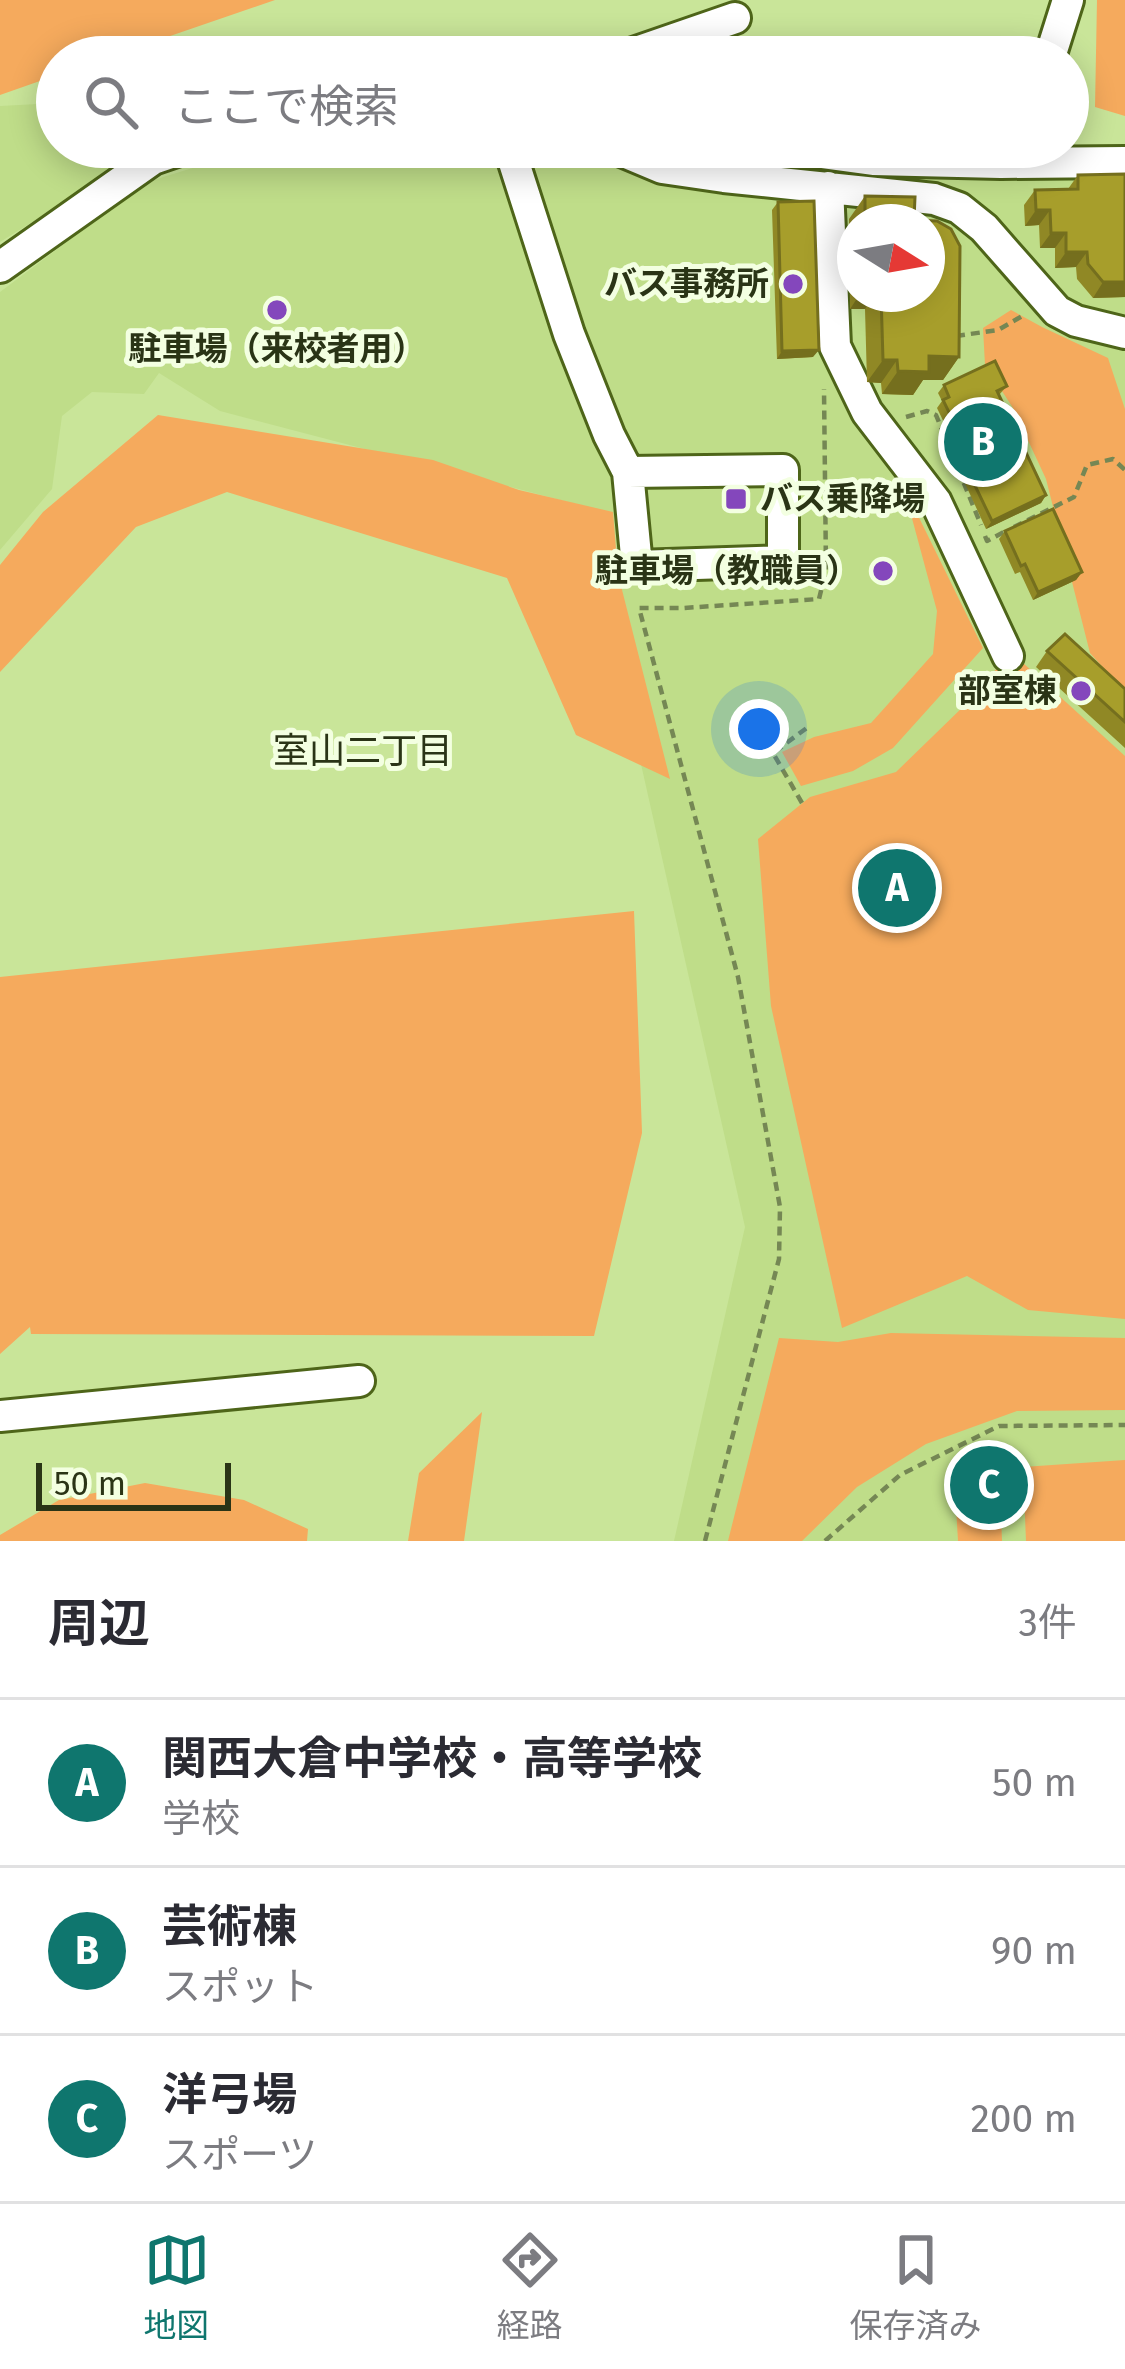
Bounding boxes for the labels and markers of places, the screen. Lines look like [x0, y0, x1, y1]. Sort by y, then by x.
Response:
place label: バス事務所 [604, 264, 769, 304]
marker: バス事務所 [780, 271, 806, 297]
marker: 駐車場（来校者用） [264, 297, 290, 323]
place label: 駐車場（来校者用） [129, 329, 426, 369]
pin: B [944, 397, 1022, 487]
place label: バス乗降場 [760, 479, 925, 519]
marker: バス乗降場 [723, 486, 749, 512]
place label: 駐車場（教職員） [595, 551, 859, 591]
marker: 駐車場（教職員） [870, 558, 896, 584]
place label: 部室棟 [958, 671, 1057, 711]
marker: 部室棟 [1068, 678, 1094, 704]
pin: A [858, 843, 936, 933]
pin: C [950, 1440, 1028, 1530]

